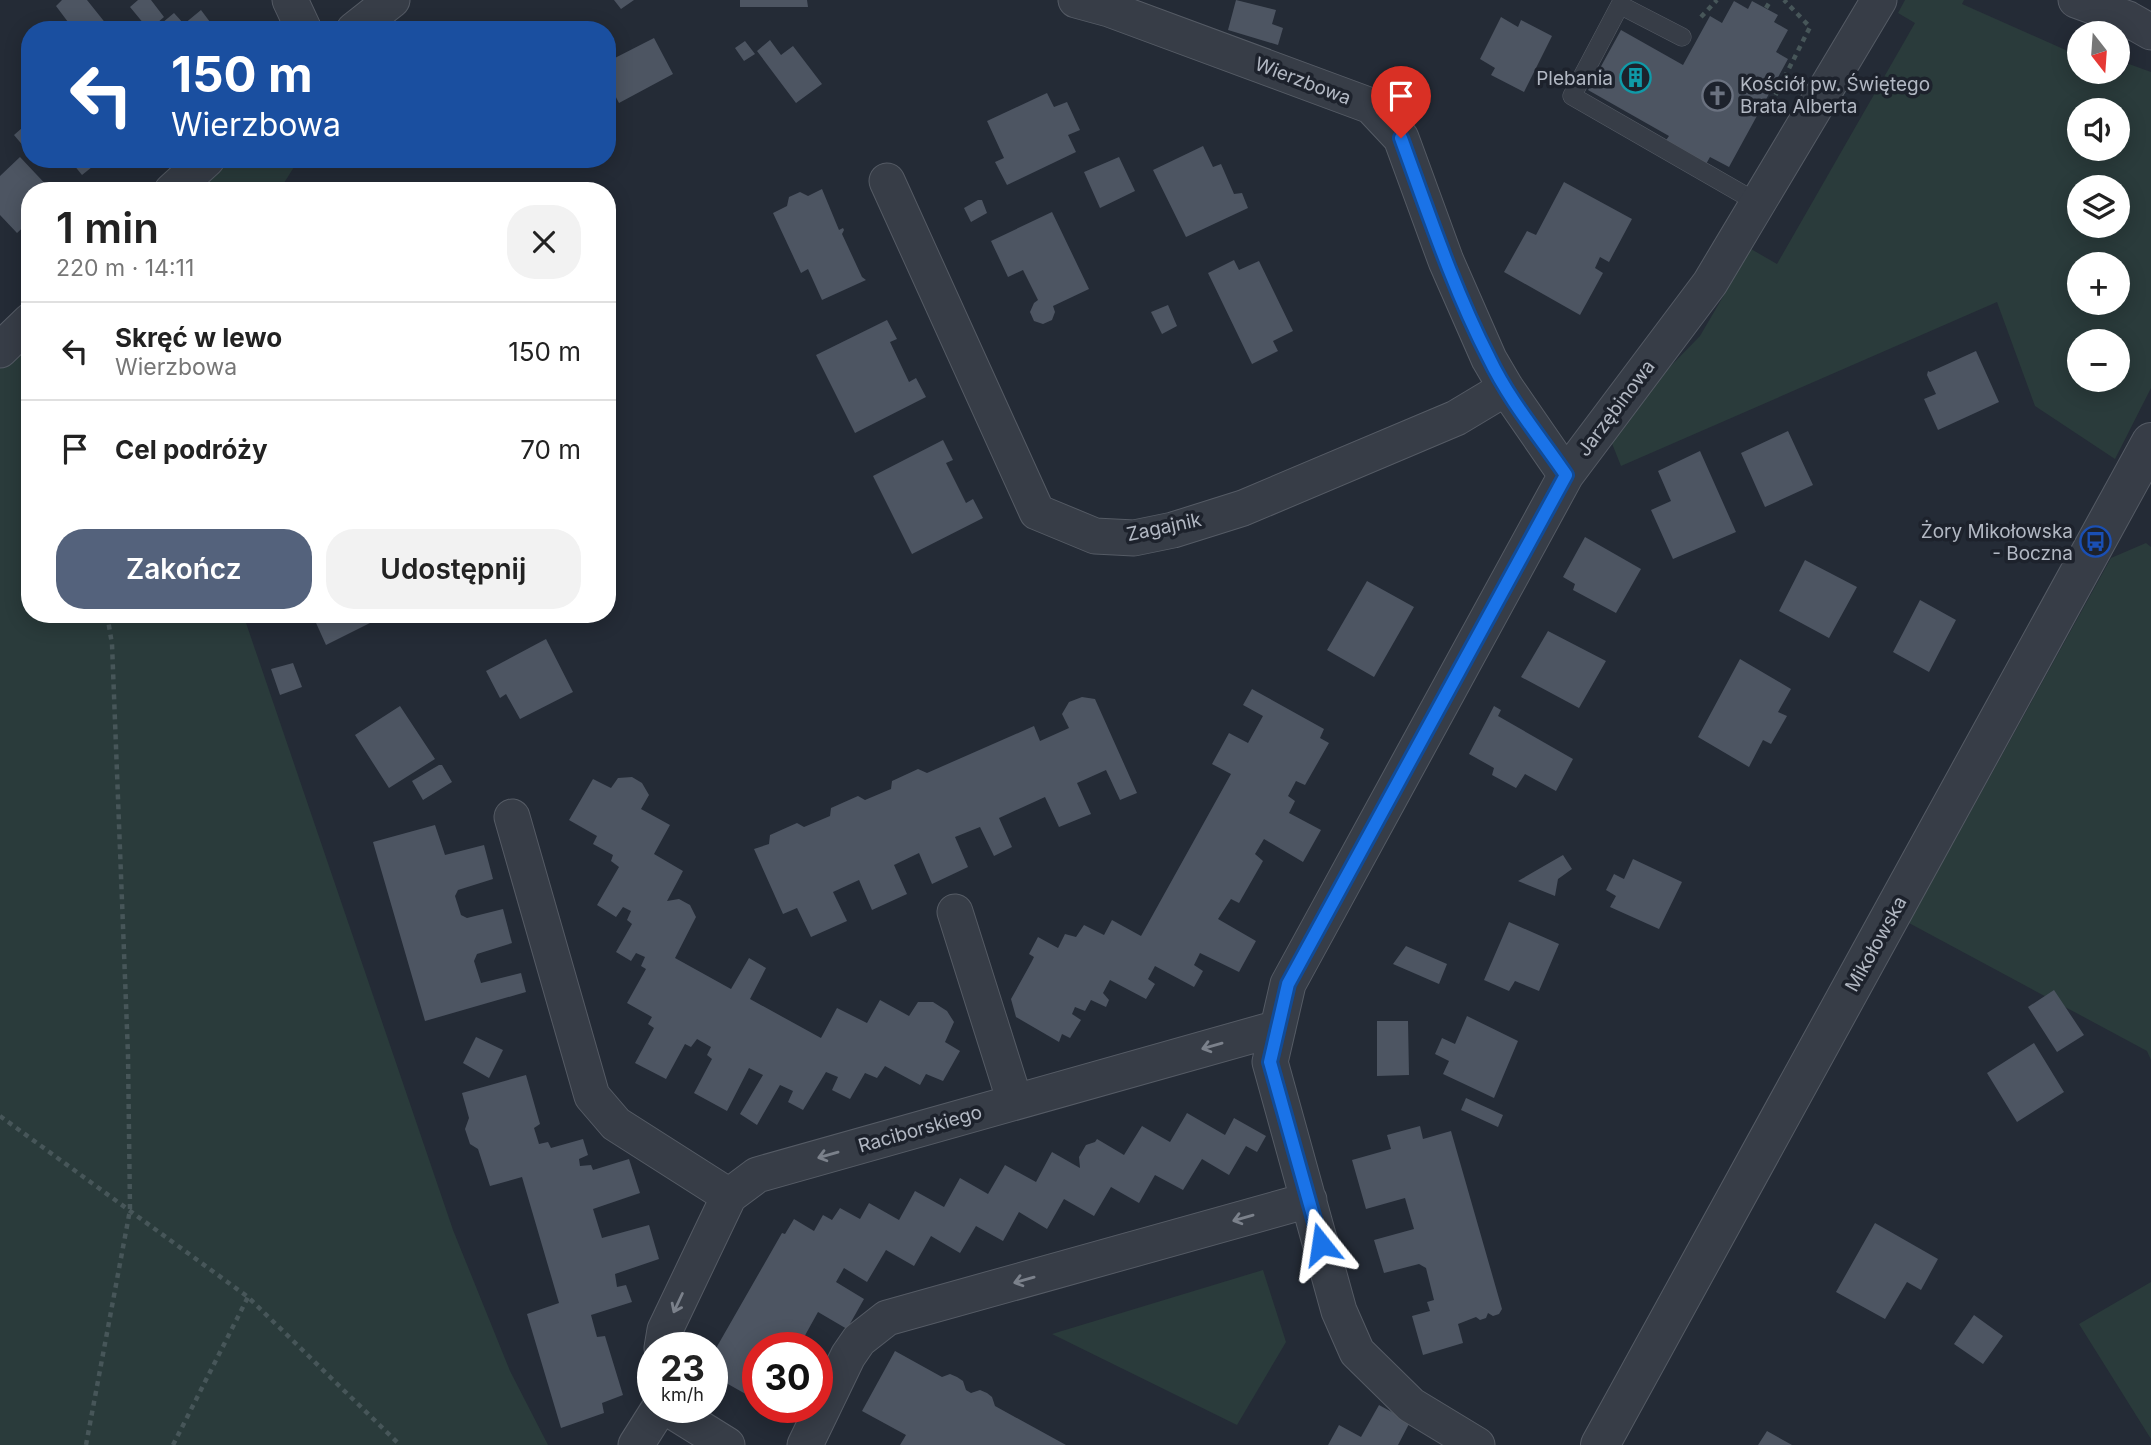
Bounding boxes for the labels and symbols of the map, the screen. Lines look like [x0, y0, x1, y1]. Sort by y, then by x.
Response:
north arrow [2067, 21, 2130, 84]
street label: Wierzbowa [1252, 52, 1354, 110]
building icon: Plebania [1619, 61, 1653, 95]
pin [1371, 66, 1431, 138]
place label: Plebania [1536, 67, 1613, 90]
place label: Kościół pw. Świętego Brata Alberta [1740, 73, 1930, 118]
church icon: Kościół pw. Świętego Brata Alberta [1700, 78, 1734, 112]
street label: Jarzębinowa [1572, 355, 1660, 461]
street label: Zagajnik [1125, 508, 1204, 546]
place label: Żory Mikołowska - Boczna [1921, 520, 2073, 565]
bus stop icon: Żory Mikołowska - Boczna [2079, 525, 2113, 559]
street label: Mikołowska [1840, 892, 1912, 996]
one-way arrow [1201, 1041, 1223, 1054]
street label: Raciborskiego [855, 1100, 985, 1158]
one-way arrow [817, 1149, 840, 1162]
position arrow [1284, 1207, 1358, 1281]
one-way arrow [1232, 1213, 1254, 1226]
one-way arrow [1013, 1274, 1035, 1287]
one-way arrow [671, 1292, 684, 1313]
speed limit sign: 30 [742, 1332, 833, 1423]

